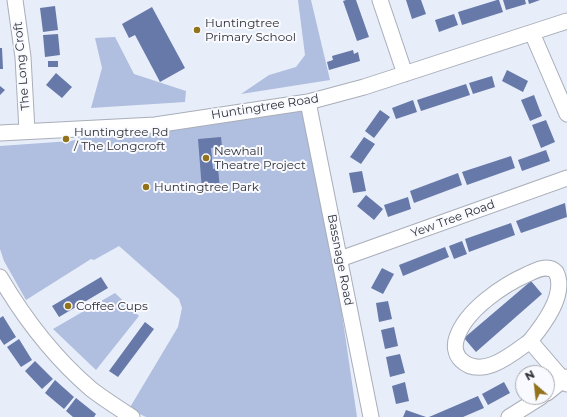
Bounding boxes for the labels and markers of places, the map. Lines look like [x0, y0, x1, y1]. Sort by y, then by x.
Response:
place label: Huntingtree Primary School [205, 16, 296, 44]
marker: Huntingtree Primary School [192, 25, 202, 35]
place label: Huntingtree Rd / The Longcroft [74, 125, 168, 153]
marker: Huntingtree Rd / The Longcroft [61, 134, 71, 144]
place label: Newhall Theatre Project [214, 144, 306, 172]
marker: Newhall Theatre Project [201, 153, 211, 163]
place label: Huntingtree Park [154, 180, 259, 194]
marker: Huntingtree Park [141, 182, 151, 192]
place label: Coffee Cups [76, 299, 148, 313]
marker: Coffee Cups [63, 301, 73, 311]

